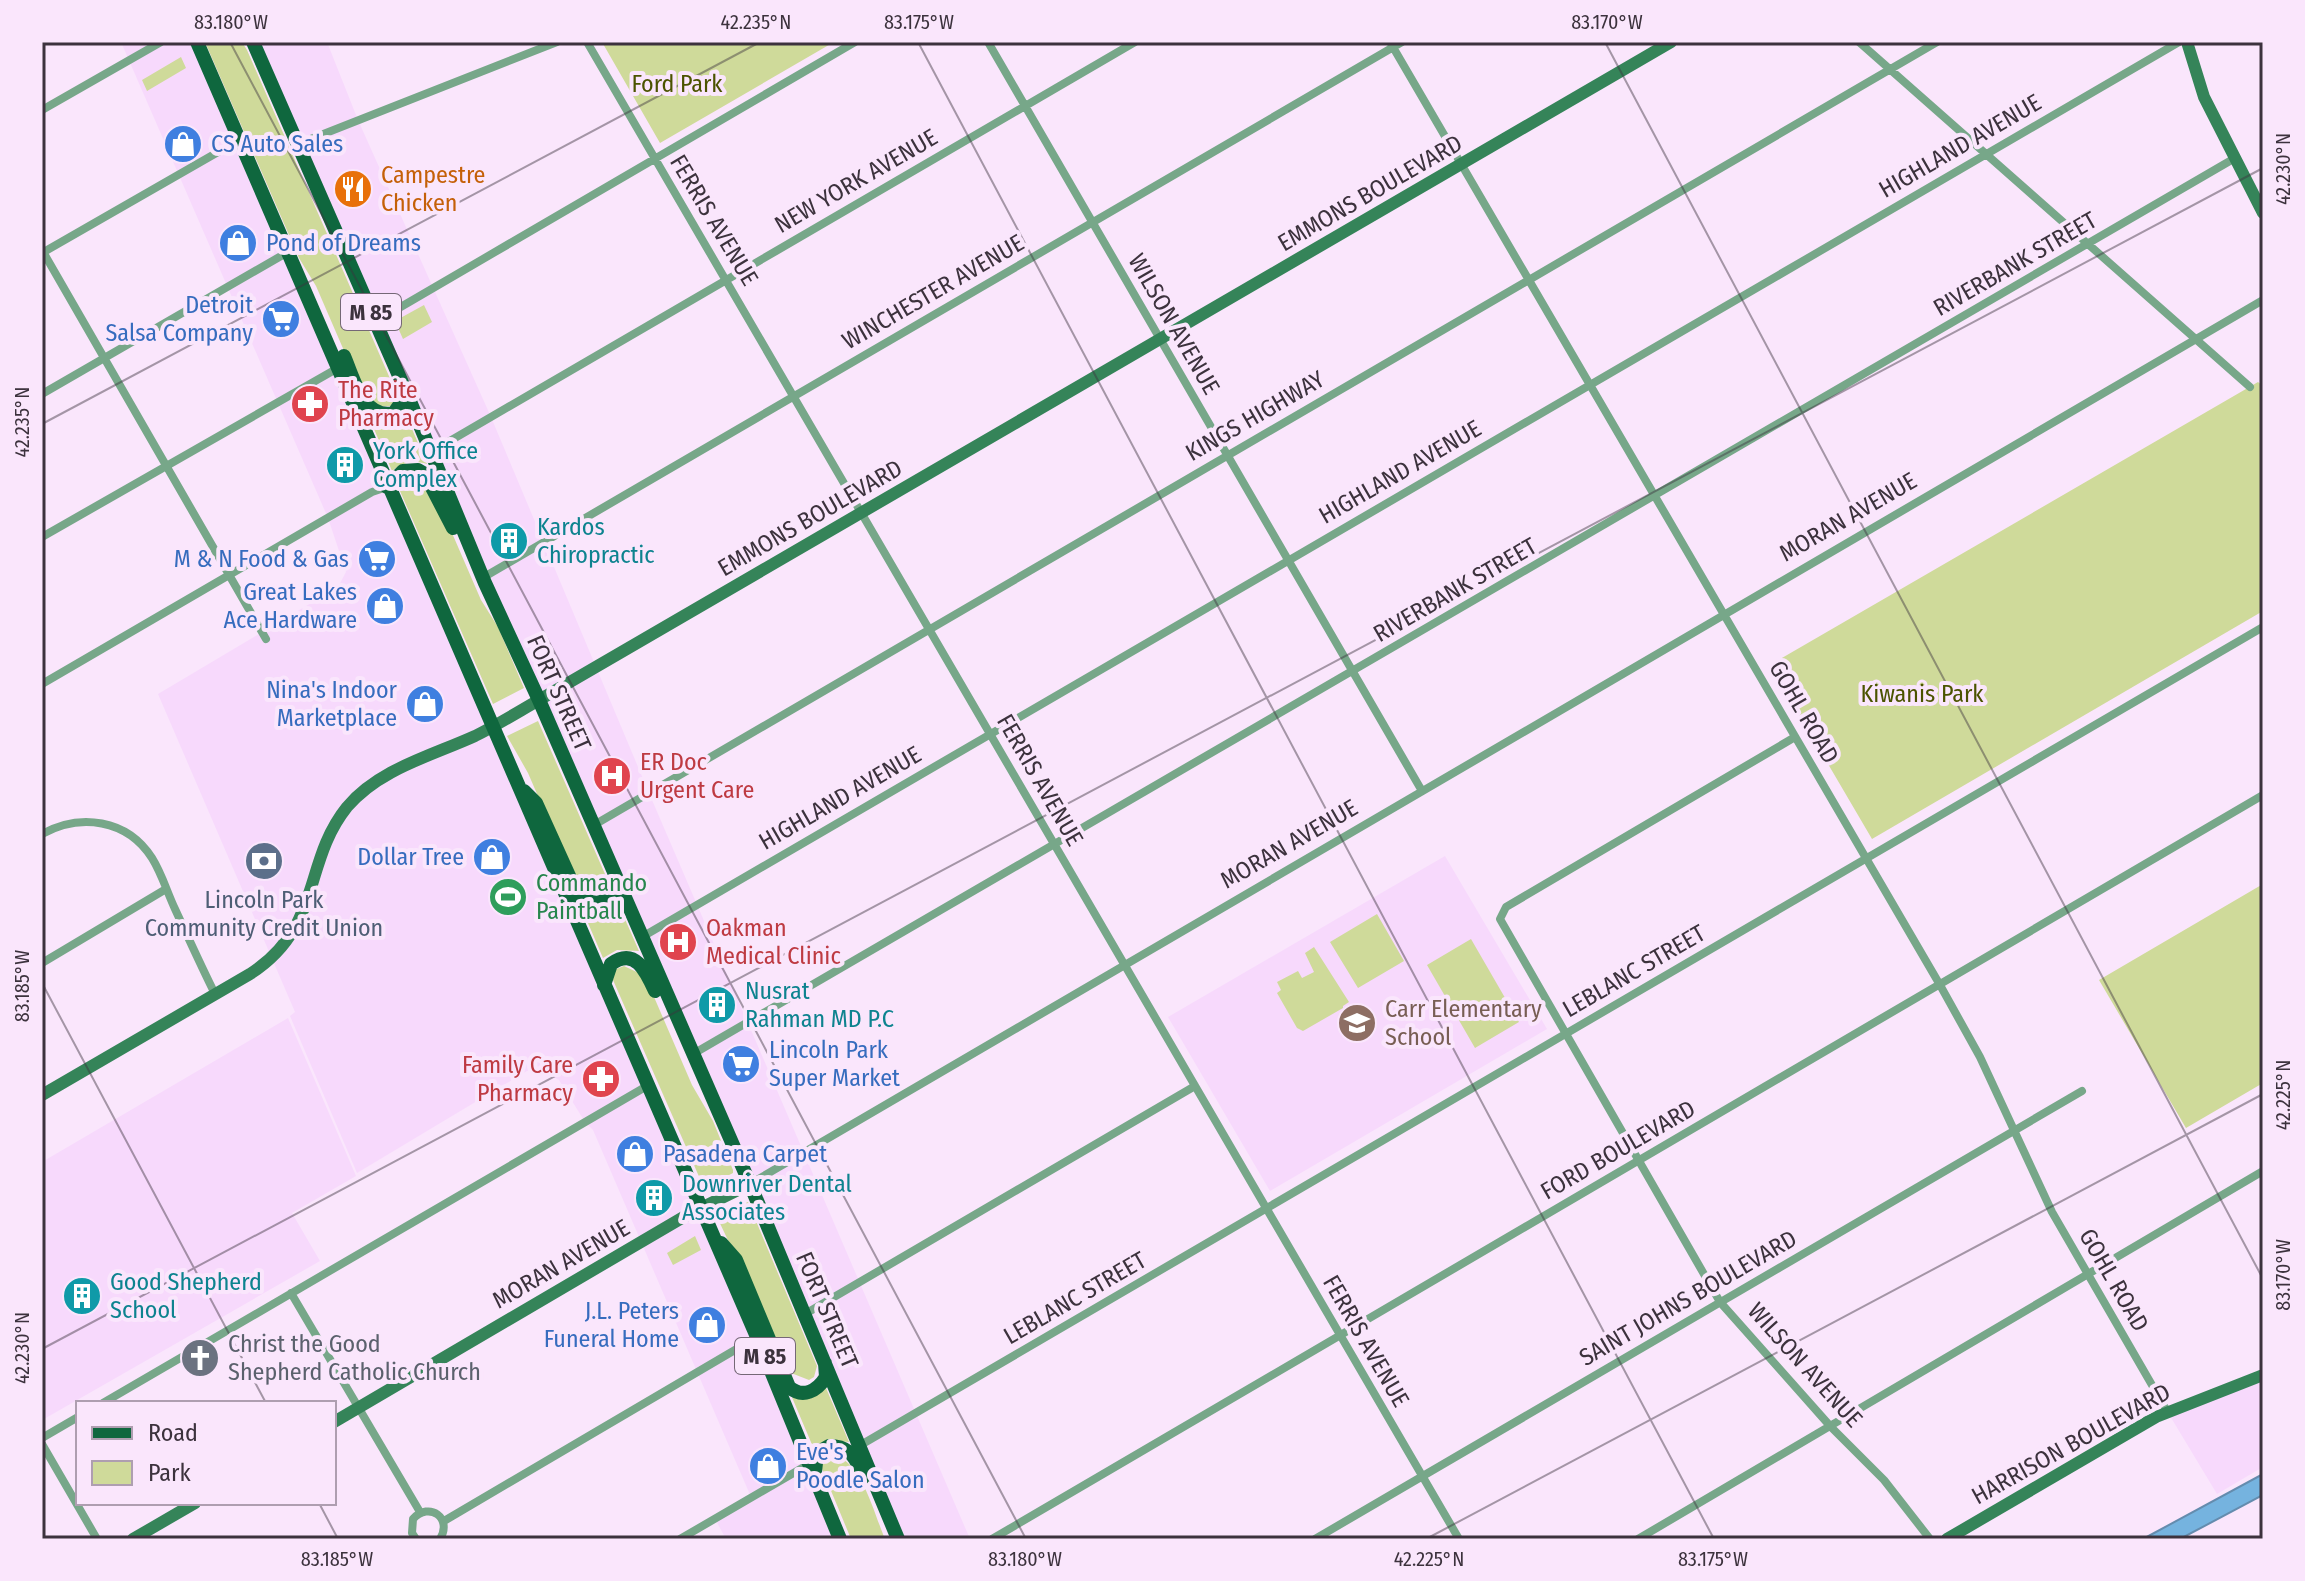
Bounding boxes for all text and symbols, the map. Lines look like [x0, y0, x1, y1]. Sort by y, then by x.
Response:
text: 83.180°W [194, 10, 268, 34]
text: 42.235°N [721, 10, 791, 34]
text: 83.175°W [884, 10, 954, 34]
text: 83.170°W [1571, 10, 1643, 34]
park label: Ford Park [631, 70, 723, 98]
street label: HIGHLAND AVENUE [1874, 88, 2046, 204]
shop icon: CS Auto Sales [162, 123, 204, 165]
street label: NEW YORK AVENUE [770, 123, 942, 239]
street label: EMMONS BOULEVARD [1273, 129, 1467, 257]
place label: CS Auto Sales [211, 130, 343, 158]
text: 42.230°N [2271, 133, 2295, 205]
street label: FERRIS AVENUE [664, 150, 764, 290]
place label: Campestre Chicken [381, 161, 485, 217]
restaurant icon: Campestre Chicken [332, 168, 374, 210]
street label: RIVERBANK STREET [1928, 206, 2102, 322]
shop icon: Pond of Dreams [217, 222, 259, 264]
place label: Pond of Dreams [266, 229, 421, 257]
street label: WINCHESTER AVENUE [837, 229, 1029, 355]
street label: WILSON AVENUE [1123, 249, 1225, 399]
place label: Detroit Salsa Company [105, 291, 253, 347]
road number: M 85 [341, 294, 401, 330]
supermarket icon: Detroit Salsa Company [260, 298, 302, 340]
street label: KINGS HIGHWAY [1181, 365, 1329, 467]
place label: The Rite Pharmacy [338, 376, 434, 432]
pharmacy icon: The Rite Pharmacy [289, 383, 331, 425]
text: 42.235°N [10, 387, 34, 457]
street label: HIGHLAND AVENUE [1314, 414, 1486, 530]
place label: York Office Complex [373, 437, 478, 493]
building icon: York Office Complex [324, 444, 366, 486]
street label: EMMONS BOULEVARD [713, 454, 907, 582]
street label: MORAN AVENUE [1775, 466, 1921, 568]
place label: Kardos Chiropractic [537, 513, 655, 569]
building icon: Kardos Chiropractic [488, 520, 530, 562]
street label: RIVERBANK STREET [1368, 532, 1542, 648]
supermarket icon: M & N Food & Gas [356, 538, 398, 580]
place label: M & N Food & Gas [174, 545, 349, 573]
place label: Great Lakes Ace Hardware [223, 578, 357, 634]
shop icon: Great Lakes Ace Hardware [364, 585, 406, 627]
street label: FORT STREET [521, 631, 597, 755]
street label: GOHL ROAD [1763, 656, 1845, 768]
place label: Nina's Indoor Marketplace [266, 676, 398, 732]
park label: Kiwanis Park [1860, 680, 1984, 708]
shop icon: Nina's Indoor Marketplace [404, 683, 446, 725]
street label: FERRIS AVENUE [991, 709, 1089, 851]
street label: HIGHLAND AVENUE [754, 740, 926, 856]
place label: ER Doc Urgent Care [640, 748, 754, 804]
hospital icon: ER Doc Urgent Care [591, 755, 633, 797]
street label: MORAN AVENUE [1216, 793, 1362, 895]
shop icon: Dollar Tree [471, 836, 513, 878]
bank icon: Lincoln Park Community Credit Union [243, 840, 285, 882]
place label: Dollar Tree [357, 843, 464, 871]
place label: Commando Paintball [536, 869, 647, 925]
sports icon: Commando Paintball [487, 876, 529, 918]
place label: Lincoln Park Community Credit Union [145, 886, 383, 942]
place label: Oakman Medical Clinic [706, 914, 841, 970]
street label: LEBLANC STREET [1558, 919, 1710, 1023]
hospital icon: Oakman Medical Clinic [657, 921, 699, 963]
text: 83.185°W [10, 950, 34, 1022]
place label: Nusrat Rahman MD P.C [745, 977, 894, 1033]
building icon: Nusrat Rahman MD P.C [696, 984, 738, 1026]
place label: Carr Elementary School [1385, 995, 1542, 1051]
school or university icon: Carr Elementary School [1336, 1002, 1378, 1044]
place label: Lincoln Park Super Market [769, 1036, 900, 1092]
supermarket icon: Lincoln Park Super Market [720, 1043, 762, 1085]
place label: Family Care Pharmacy [462, 1051, 573, 1107]
pharmacy icon: Family Care Pharmacy [580, 1058, 622, 1100]
text: 42.225°N [2271, 1060, 2295, 1130]
street label: FORD BOULEVARD [1536, 1094, 1700, 1206]
shop icon: Pasadena Carpet [614, 1133, 656, 1175]
place label: Pasadena Carpet [663, 1140, 827, 1168]
place label: Downriver Dental Associates [682, 1170, 852, 1226]
building icon: Downriver Dental Associates [633, 1177, 675, 1219]
street label: MORAN AVENUE [488, 1213, 634, 1315]
street label: SAINT JOHNS BOULEVARD [1574, 1224, 1802, 1372]
street label: GOHL ROAD [2073, 1224, 2155, 1336]
text: 83.170°W [2271, 1239, 2295, 1311]
street label: LEBLANC STREET [999, 1246, 1151, 1350]
street label: FORT STREET [790, 1248, 864, 1372]
place label: Good Shepherd School [110, 1268, 262, 1324]
street label: FERRIS AVENUE [1317, 1270, 1415, 1412]
building icon: Good Shepherd School [61, 1275, 103, 1317]
place label: J.L. Peters Funeral Home [544, 1297, 679, 1353]
street label: WILSON AVENUE [1742, 1297, 1868, 1433]
shop icon: J.L. Peters Funeral Home [686, 1304, 728, 1346]
text: 42.230°N [10, 1312, 34, 1384]
place label: Christ the Good Shepherd Catholic Church [228, 1330, 481, 1386]
church icon: Christ the Good Shepherd Catholic Church [179, 1337, 221, 1379]
road number: M 85 [735, 1338, 795, 1374]
street label: HARRISON BOULEVARD [1967, 1378, 2175, 1510]
legend [76, 1401, 336, 1505]
text: Road [148, 1419, 198, 1447]
place label: Eve's Poodle Salon [796, 1438, 925, 1494]
shop icon: Eve's Poodle Salon [747, 1445, 789, 1487]
text: Park [148, 1459, 191, 1487]
text: 83.185°W [301, 1547, 373, 1571]
text: 83.180°W [988, 1547, 1062, 1571]
text: 42.225°N [1394, 1547, 1464, 1571]
text: 83.175°W [1678, 1547, 1748, 1571]

